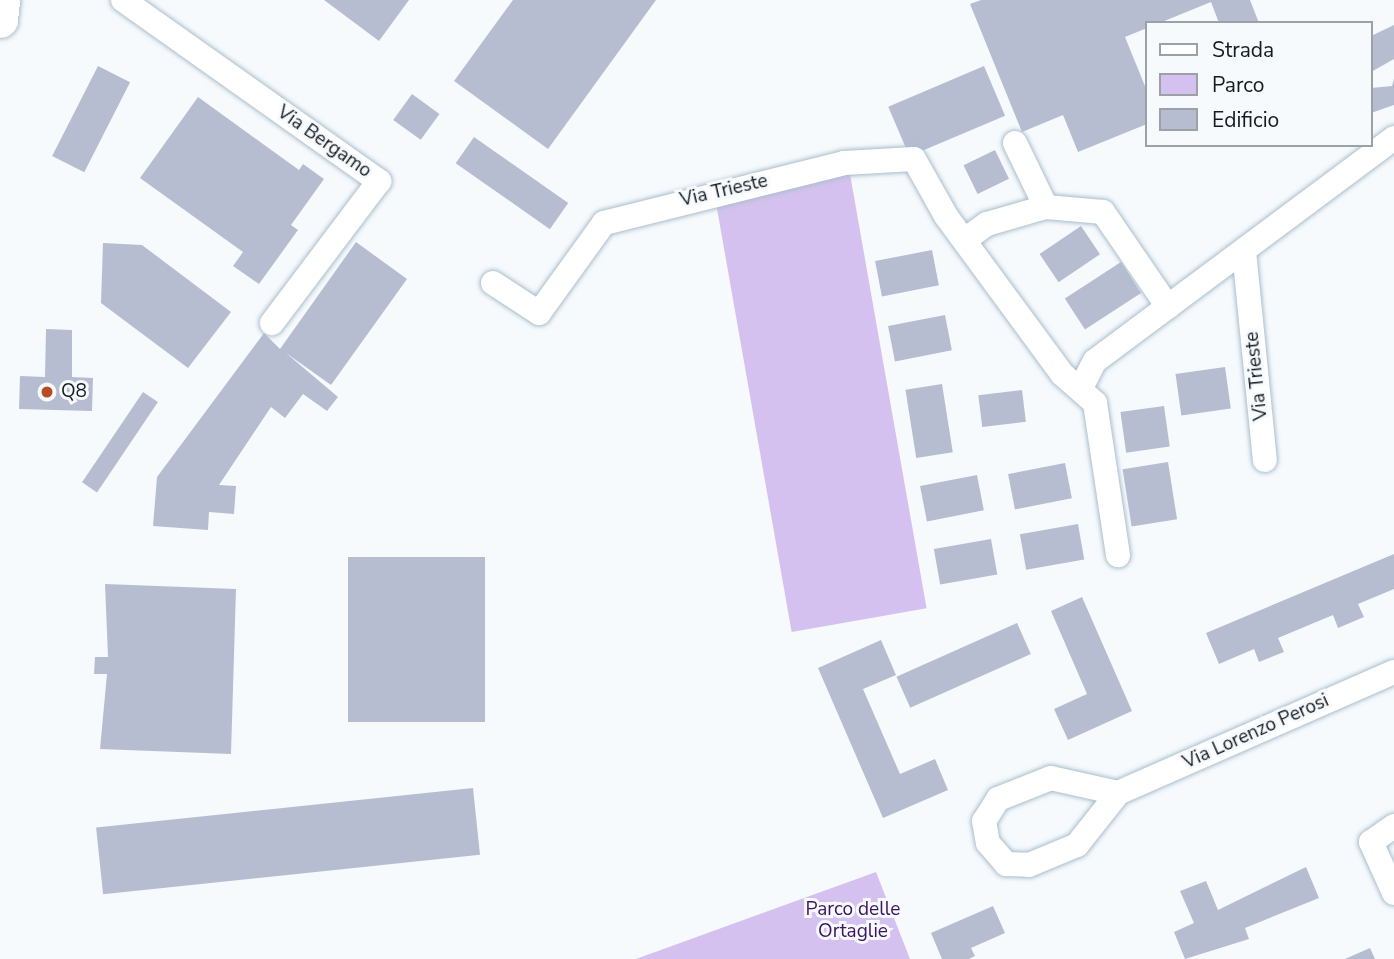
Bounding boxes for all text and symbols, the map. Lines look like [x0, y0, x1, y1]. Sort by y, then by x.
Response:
legend [1146, 21, 1373, 147]
text: Strada [1212, 36, 1274, 64]
text: Parco [1212, 71, 1265, 99]
street label: Via Bergamo [272, 101, 376, 183]
text: Edificio [1212, 106, 1279, 134]
street label: Via Trieste [678, 170, 770, 212]
street label: Via Trieste [1241, 330, 1273, 422]
place label: Q8 [61, 381, 87, 403]
marker: Q8 [39, 384, 55, 400]
street label: Via Lorenzo Perosi [1179, 690, 1333, 774]
park label: Parco delle Ortaglie [806, 899, 900, 943]

